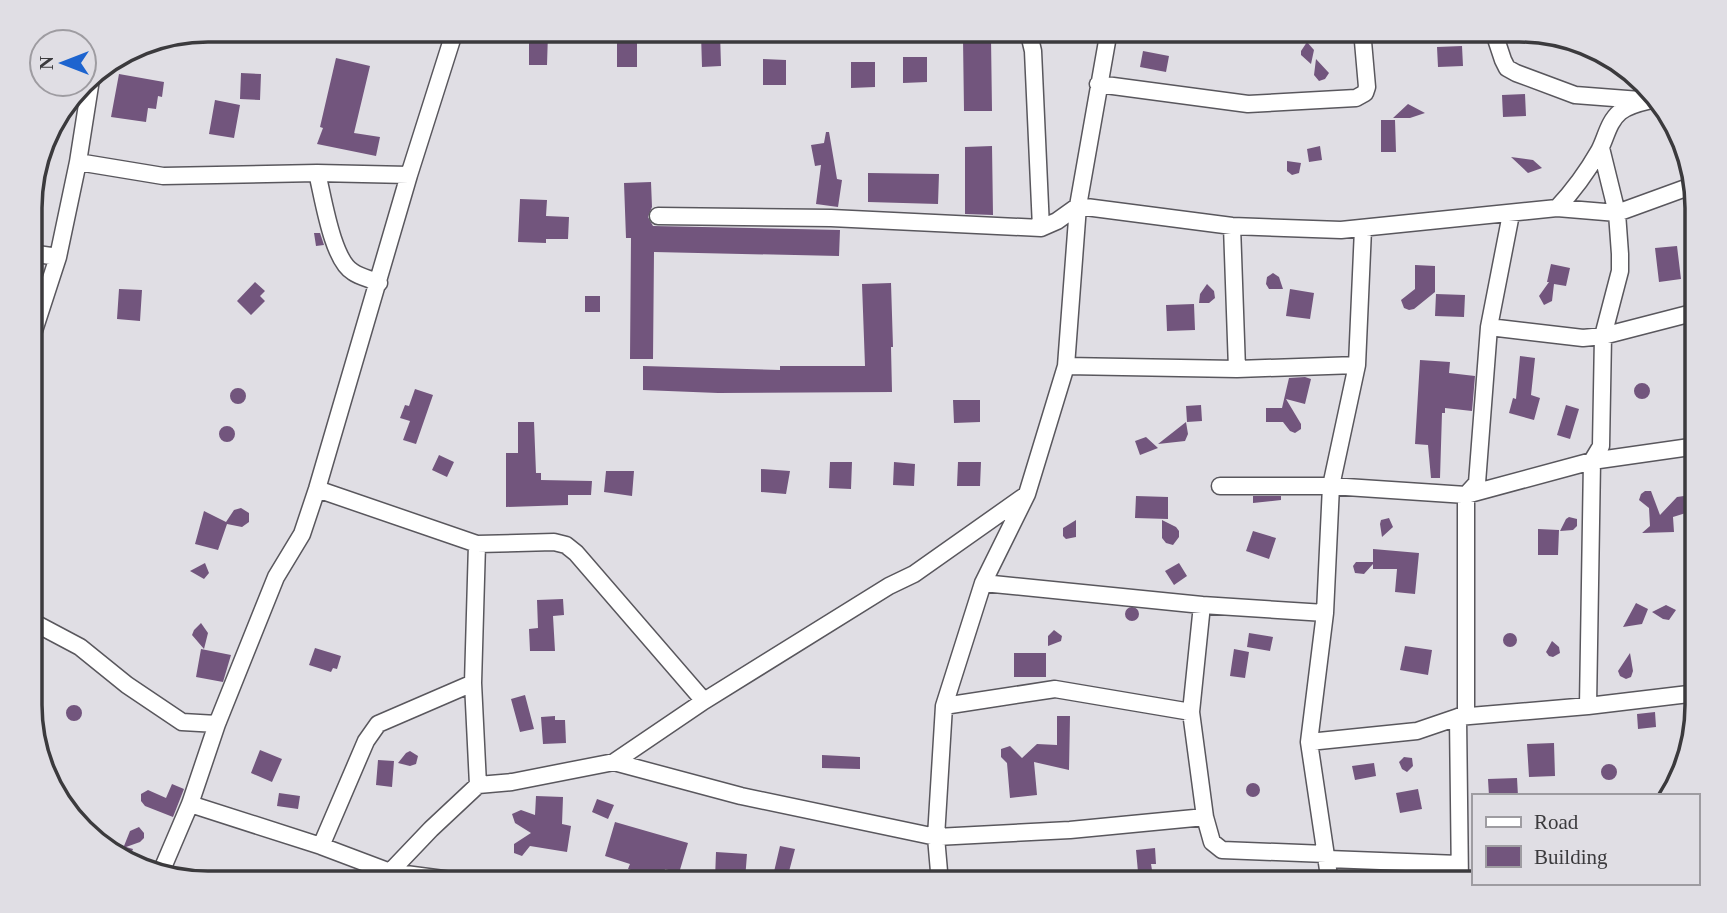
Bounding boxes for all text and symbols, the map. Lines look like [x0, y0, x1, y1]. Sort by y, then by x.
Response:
north arrow [28, 28, 98, 98]
text: N [36, 56, 57, 70]
legend [1472, 794, 1699, 885]
text: Road [1534, 810, 1579, 834]
text: Building [1534, 845, 1608, 869]

